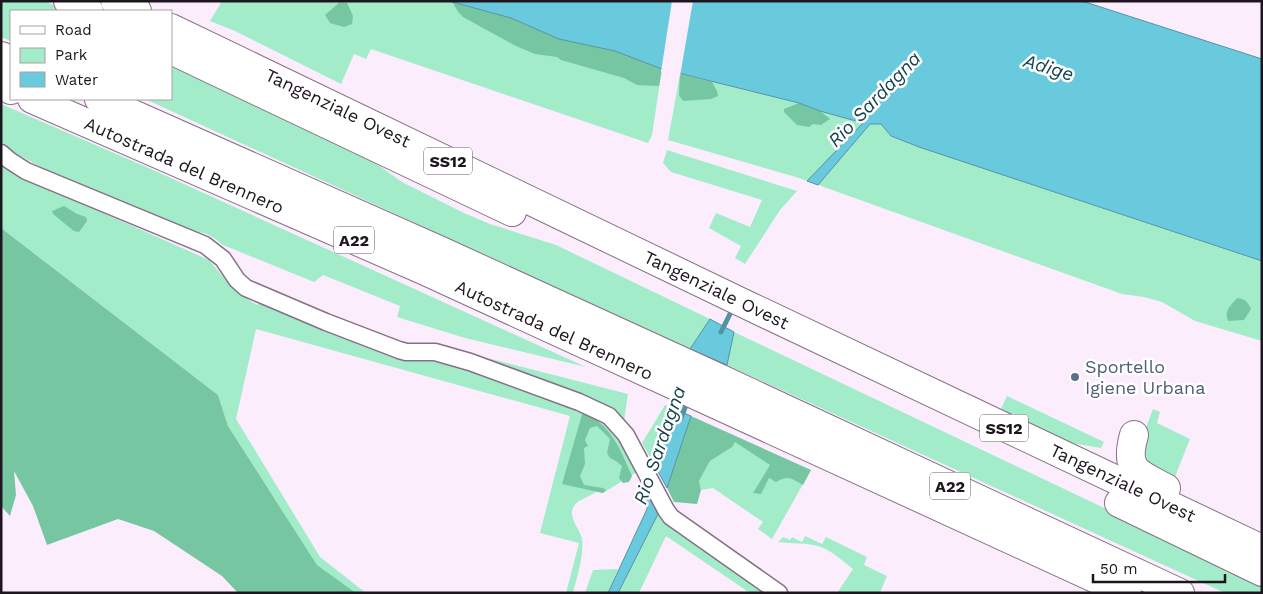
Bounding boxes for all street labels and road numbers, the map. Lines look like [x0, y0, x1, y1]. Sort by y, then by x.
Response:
street label: Tangenziale Ovest [262, 64, 414, 152]
street label: Autostrada del Brennero [81, 112, 287, 218]
road number: SS12 [424, 148, 472, 175]
road number: A22 [334, 226, 374, 254]
street label: Tangenziale Ovest [640, 246, 793, 334]
street label: Autostrada del Brennero [452, 275, 657, 384]
road number: SS12 [980, 414, 1028, 442]
street label: Tangenziale Ovest [1047, 439, 1200, 526]
road number: A22 [930, 472, 970, 500]

